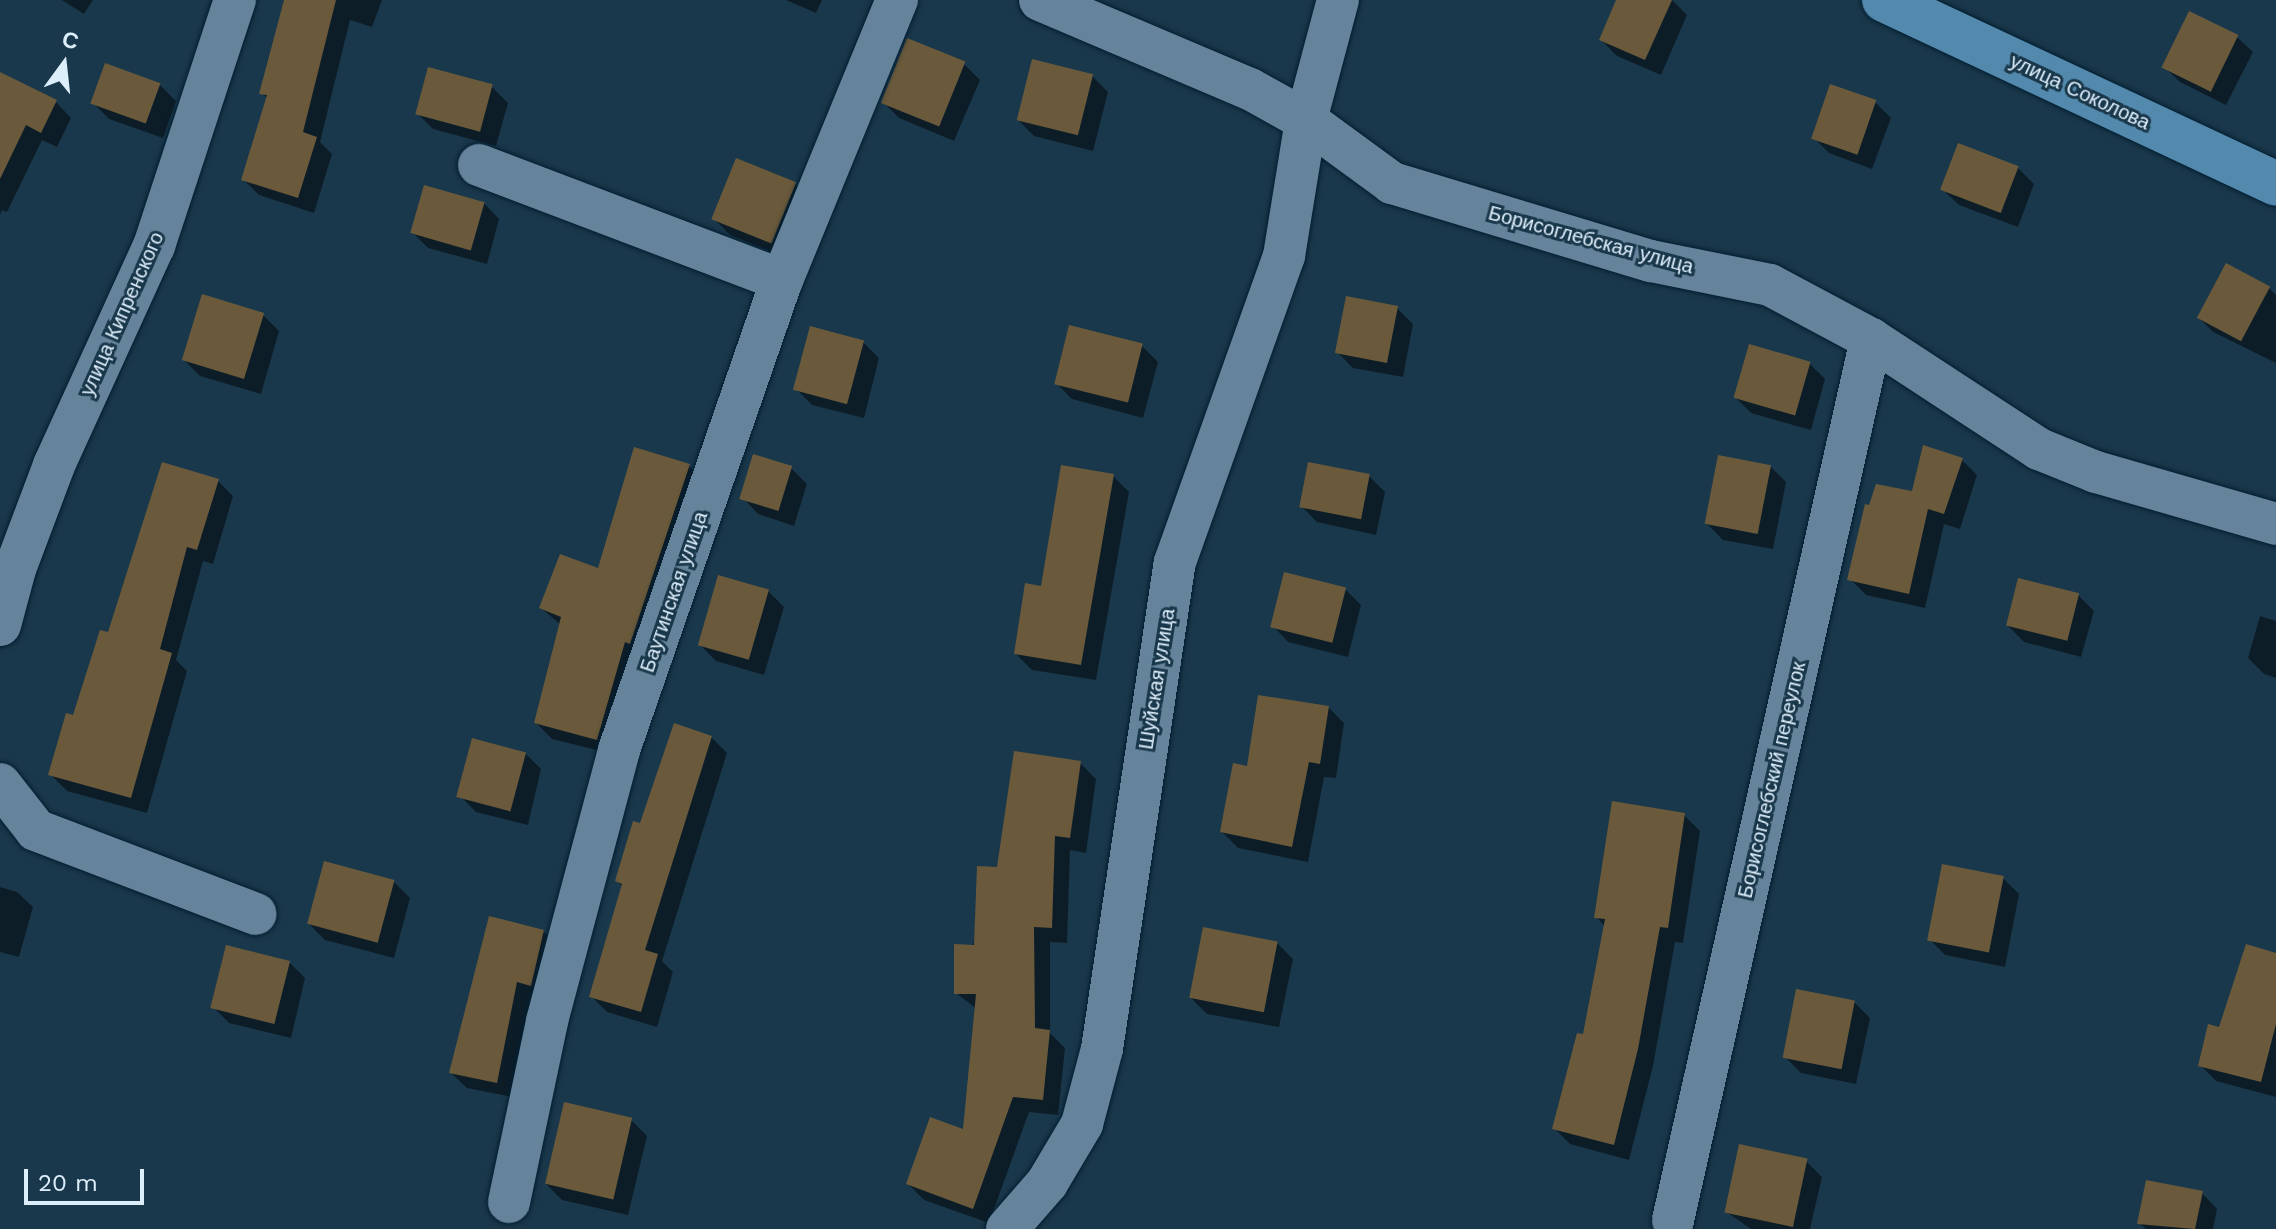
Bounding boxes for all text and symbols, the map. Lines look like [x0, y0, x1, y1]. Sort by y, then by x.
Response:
north arrow [24, 24, 104, 104]
text: С [59, 26, 81, 54]
street label: улица Соколова [2006, 49, 2154, 135]
street label: Борисоглебская улица [1486, 201, 1696, 279]
street label: улица Кипренского [75, 228, 169, 400]
street label: Баутинская улица [635, 509, 713, 675]
street label: Шуйская улица [1134, 607, 1180, 751]
street label: Борисоглебский переулок [1733, 660, 1811, 900]
scale bar [28, 1153, 148, 1203]
text: 20 m [38, 1169, 98, 1197]

